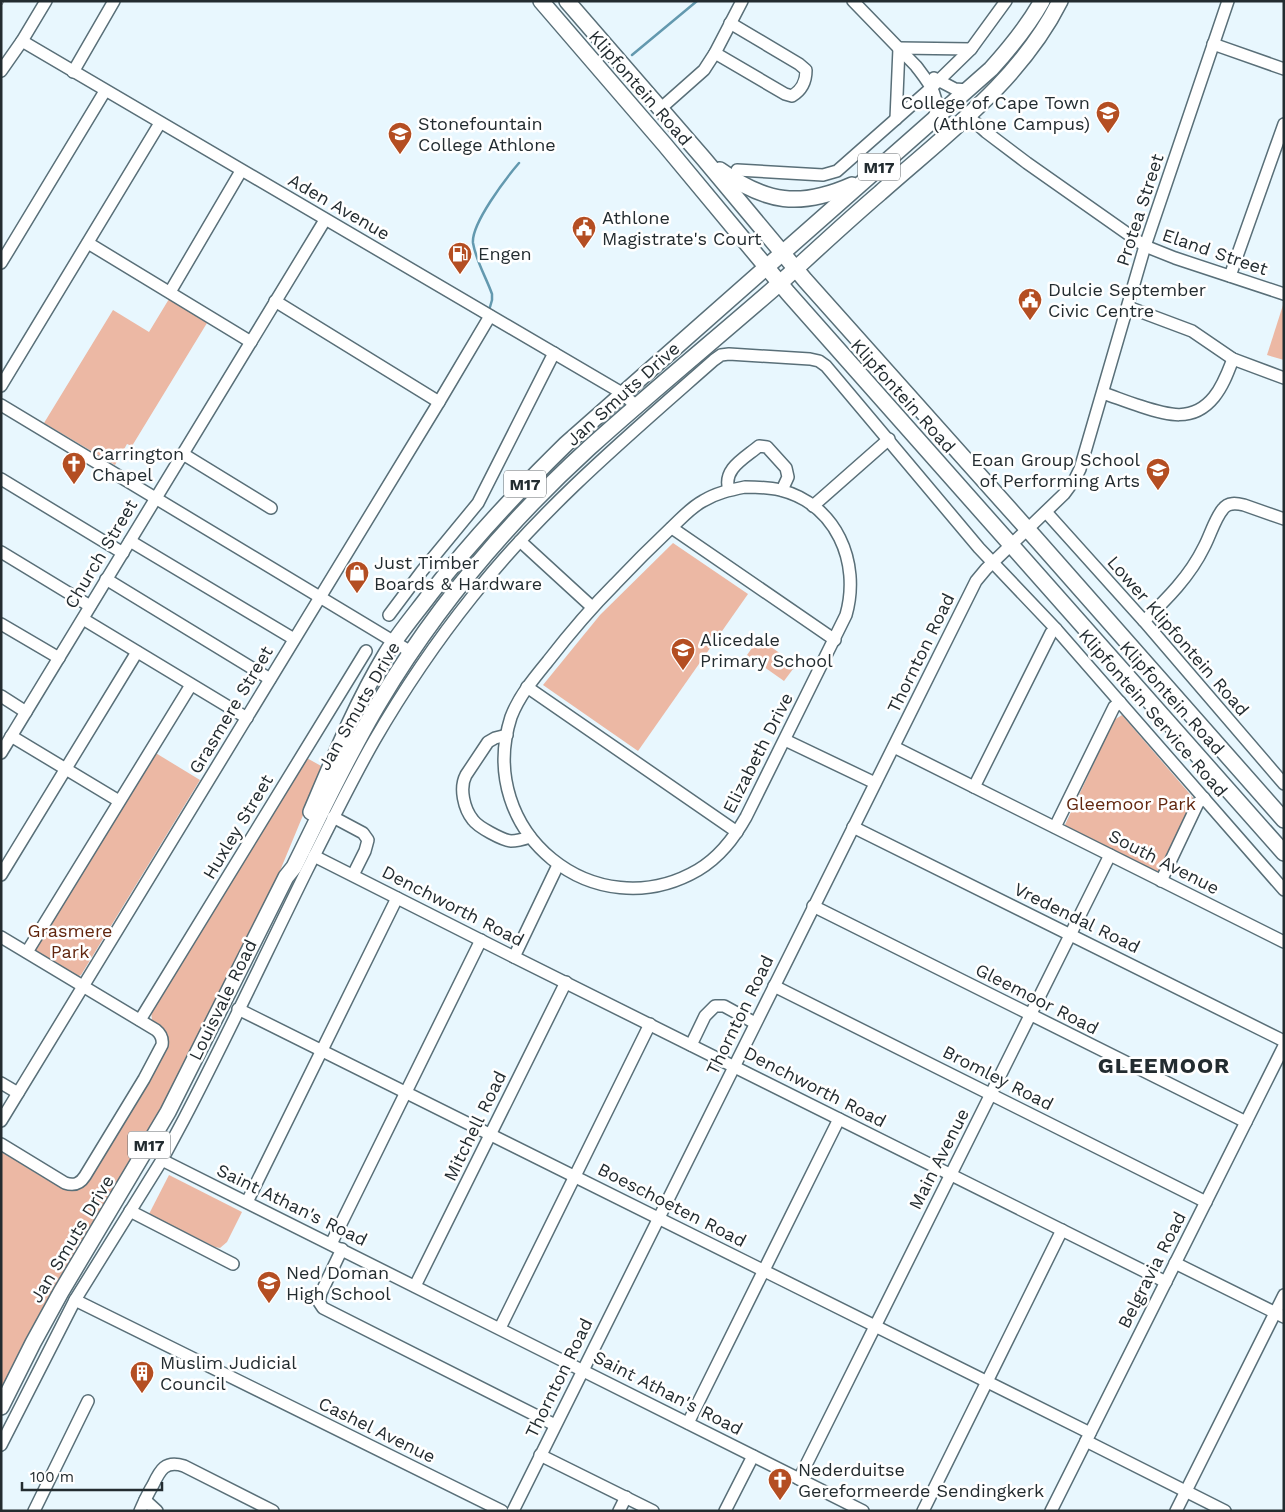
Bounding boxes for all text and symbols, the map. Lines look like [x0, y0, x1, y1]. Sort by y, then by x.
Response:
street label: Klipfontein Road [585, 26, 696, 150]
place label: College of Cape Town (Athlone Campus) [901, 92, 1090, 134]
school or university icon: College of Cape Town (Athlone Campus) [1095, 100, 1121, 134]
place label: Stonefountain College Athlone [418, 113, 556, 155]
school or university icon: Stonefountain College Athlone [387, 121, 413, 155]
street label: Protea Street [1112, 151, 1168, 269]
road number: M17 [858, 154, 900, 180]
street label: Aden Avenue [285, 169, 394, 244]
place label: Athlone Magistrate's Court [602, 207, 762, 249]
public building icon: Athlone Magistrate's Court [571, 215, 597, 249]
street label: Eland Street [1160, 224, 1271, 279]
fuel station icon: Engen [447, 241, 473, 275]
place label: Engen [478, 243, 532, 264]
place label: Dulcie September Civic Centre [1048, 279, 1206, 321]
public building icon: Dulcie September Civic Centre [1017, 287, 1043, 321]
street label: Klipfontein Road [847, 334, 960, 457]
street label: Jan Smuts Drive [562, 337, 684, 450]
place label: Carrington Chapel [92, 443, 184, 485]
place label: Eoan Group School of Performing Arts [971, 449, 1140, 491]
church icon: Carrington Chapel [61, 451, 87, 485]
school or university icon: Eoan Group School of Performing Arts [1145, 457, 1171, 491]
road number: M17 [504, 470, 546, 498]
street label: Church Street [60, 495, 142, 612]
street label: Lower Klipfontein Road [1102, 551, 1254, 721]
place label: Just Timber Boards & Hardware [374, 552, 542, 594]
shop icon: Just Timber Boards & Hardware [344, 560, 370, 594]
street label: Thornton Road [883, 590, 959, 716]
street label: Klipfontein Service Road [1075, 624, 1232, 801]
place label: Alicedale Primary School [700, 629, 833, 671]
school or university icon: Alicedale Primary School [670, 637, 696, 671]
street label: Klipfontein Road [1115, 637, 1229, 759]
street label: Jan Smuts Drive [313, 638, 404, 774]
street label: Grasmere Street [184, 642, 277, 777]
street label: Elizabeth Drive [718, 689, 797, 817]
street label: Huxley Street [198, 770, 277, 883]
park label: Gleemoor Park [1066, 793, 1196, 814]
street label: South Avenue [1105, 825, 1223, 898]
street label: Denchworth Road [379, 861, 528, 950]
street label: Vredendal Road [1011, 878, 1144, 957]
park label: Grasmere Park [28, 920, 112, 962]
street label: Louisvale Road [184, 936, 261, 1064]
street label: Thornton Road [702, 952, 778, 1078]
street label: Gleemoor Road [972, 959, 1102, 1039]
street label: Bromley Road [939, 1041, 1057, 1114]
street label: Denchworth Road [741, 1042, 890, 1131]
district label: GLEEMOOR [1098, 1053, 1230, 1078]
street label: Mitchell Road [439, 1067, 510, 1184]
street label: Main Avenue [904, 1105, 973, 1213]
road number: M17 [128, 1132, 170, 1158]
street label: Boeschoeten Road [595, 1158, 750, 1251]
street label: Saint Athan's Road [214, 1159, 371, 1250]
street label: Jan Smuts Drive [25, 1171, 118, 1306]
street label: Belgravia Road [1113, 1208, 1190, 1332]
place label: Ned Doman High School [286, 1262, 391, 1304]
school or university icon: Ned Doman High School [256, 1270, 282, 1304]
street label: Thornton Road [521, 1315, 597, 1441]
street label: Saint Athan's Road [590, 1346, 746, 1439]
place label: Muslim Judicial Council [160, 1352, 297, 1394]
building icon: Muslim Judicial Council [129, 1360, 155, 1394]
street label: Cashel Avenue [315, 1392, 439, 1467]
place label: Nederduitse Gereformeerde Sendingkerk [798, 1459, 1044, 1501]
scale bar [22, 1460, 162, 1492]
church icon: Nederduitse Gereformeerde Sendingkerk [767, 1467, 793, 1501]
text: 100 m [30, 1468, 74, 1486]

